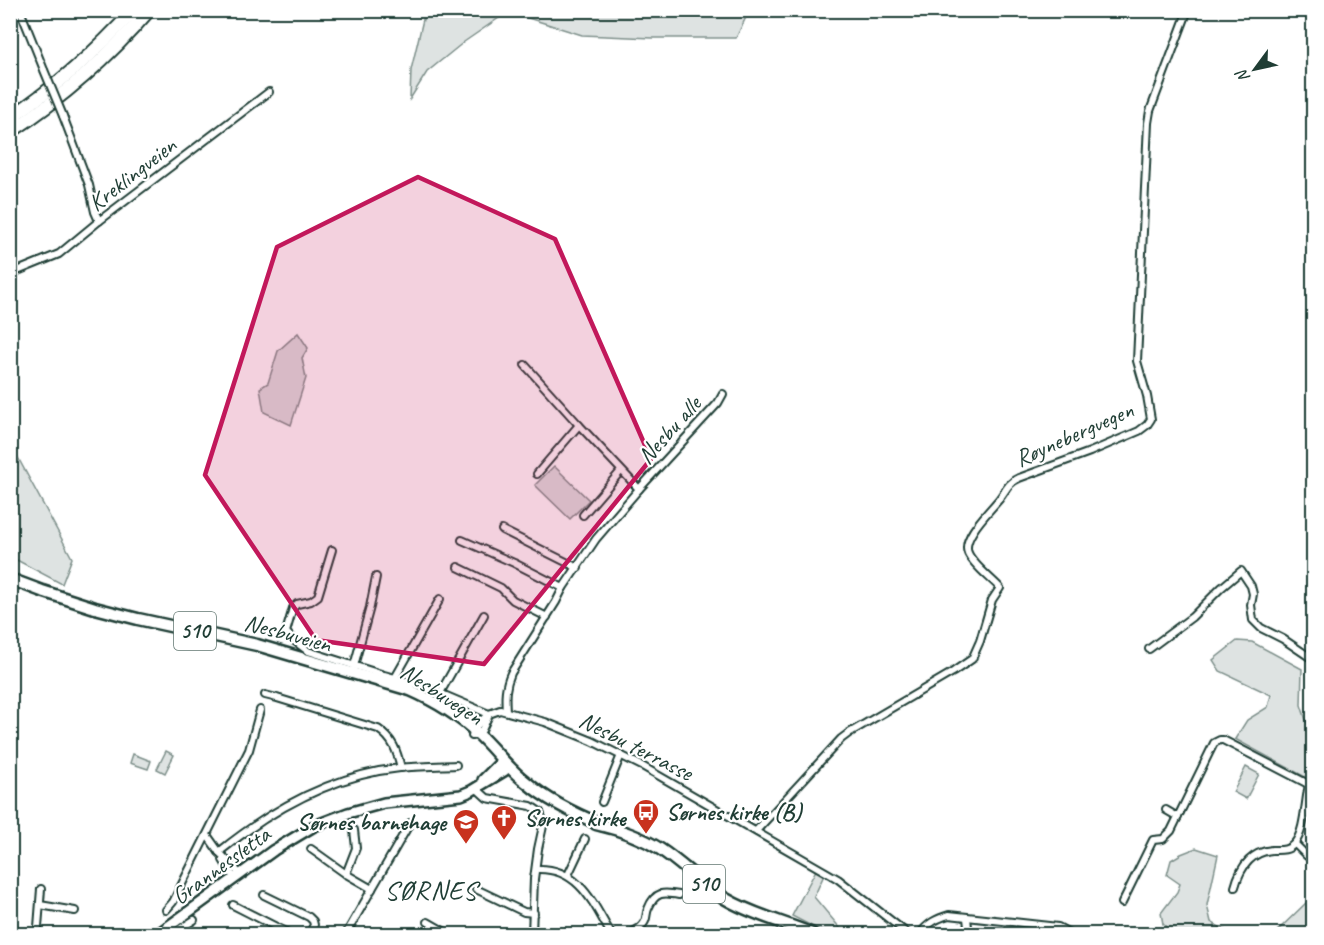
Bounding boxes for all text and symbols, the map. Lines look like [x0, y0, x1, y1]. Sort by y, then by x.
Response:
north arrow [1225, 39, 1285, 99]
text: N [1230, 64, 1254, 86]
street label: Kreklingveien [82, 129, 183, 218]
street label: Nesbu alle [631, 388, 709, 470]
street label: Røynebergvegen [1010, 395, 1138, 473]
street label: Nesbuveien [241, 607, 336, 659]
road number: 510 [174, 612, 216, 650]
street label: Nesbuvegen [395, 656, 489, 732]
street label: Nesbu terrasse [574, 705, 700, 788]
bus stop icon: Sørnes kirke (B) [631, 797, 661, 835]
place label: Sørnes kirke (B) [666, 797, 804, 827]
church icon: Sørnes kirke [489, 803, 519, 841]
place label: Sørnes kirke [524, 803, 628, 833]
place label: Sørnes barnehage [297, 807, 448, 837]
school or university icon: Sørnes barnehage [451, 807, 481, 845]
street label: Grannessletta [166, 818, 277, 911]
road number: 510 [683, 865, 725, 903]
district label: SØRNES [385, 873, 481, 907]

